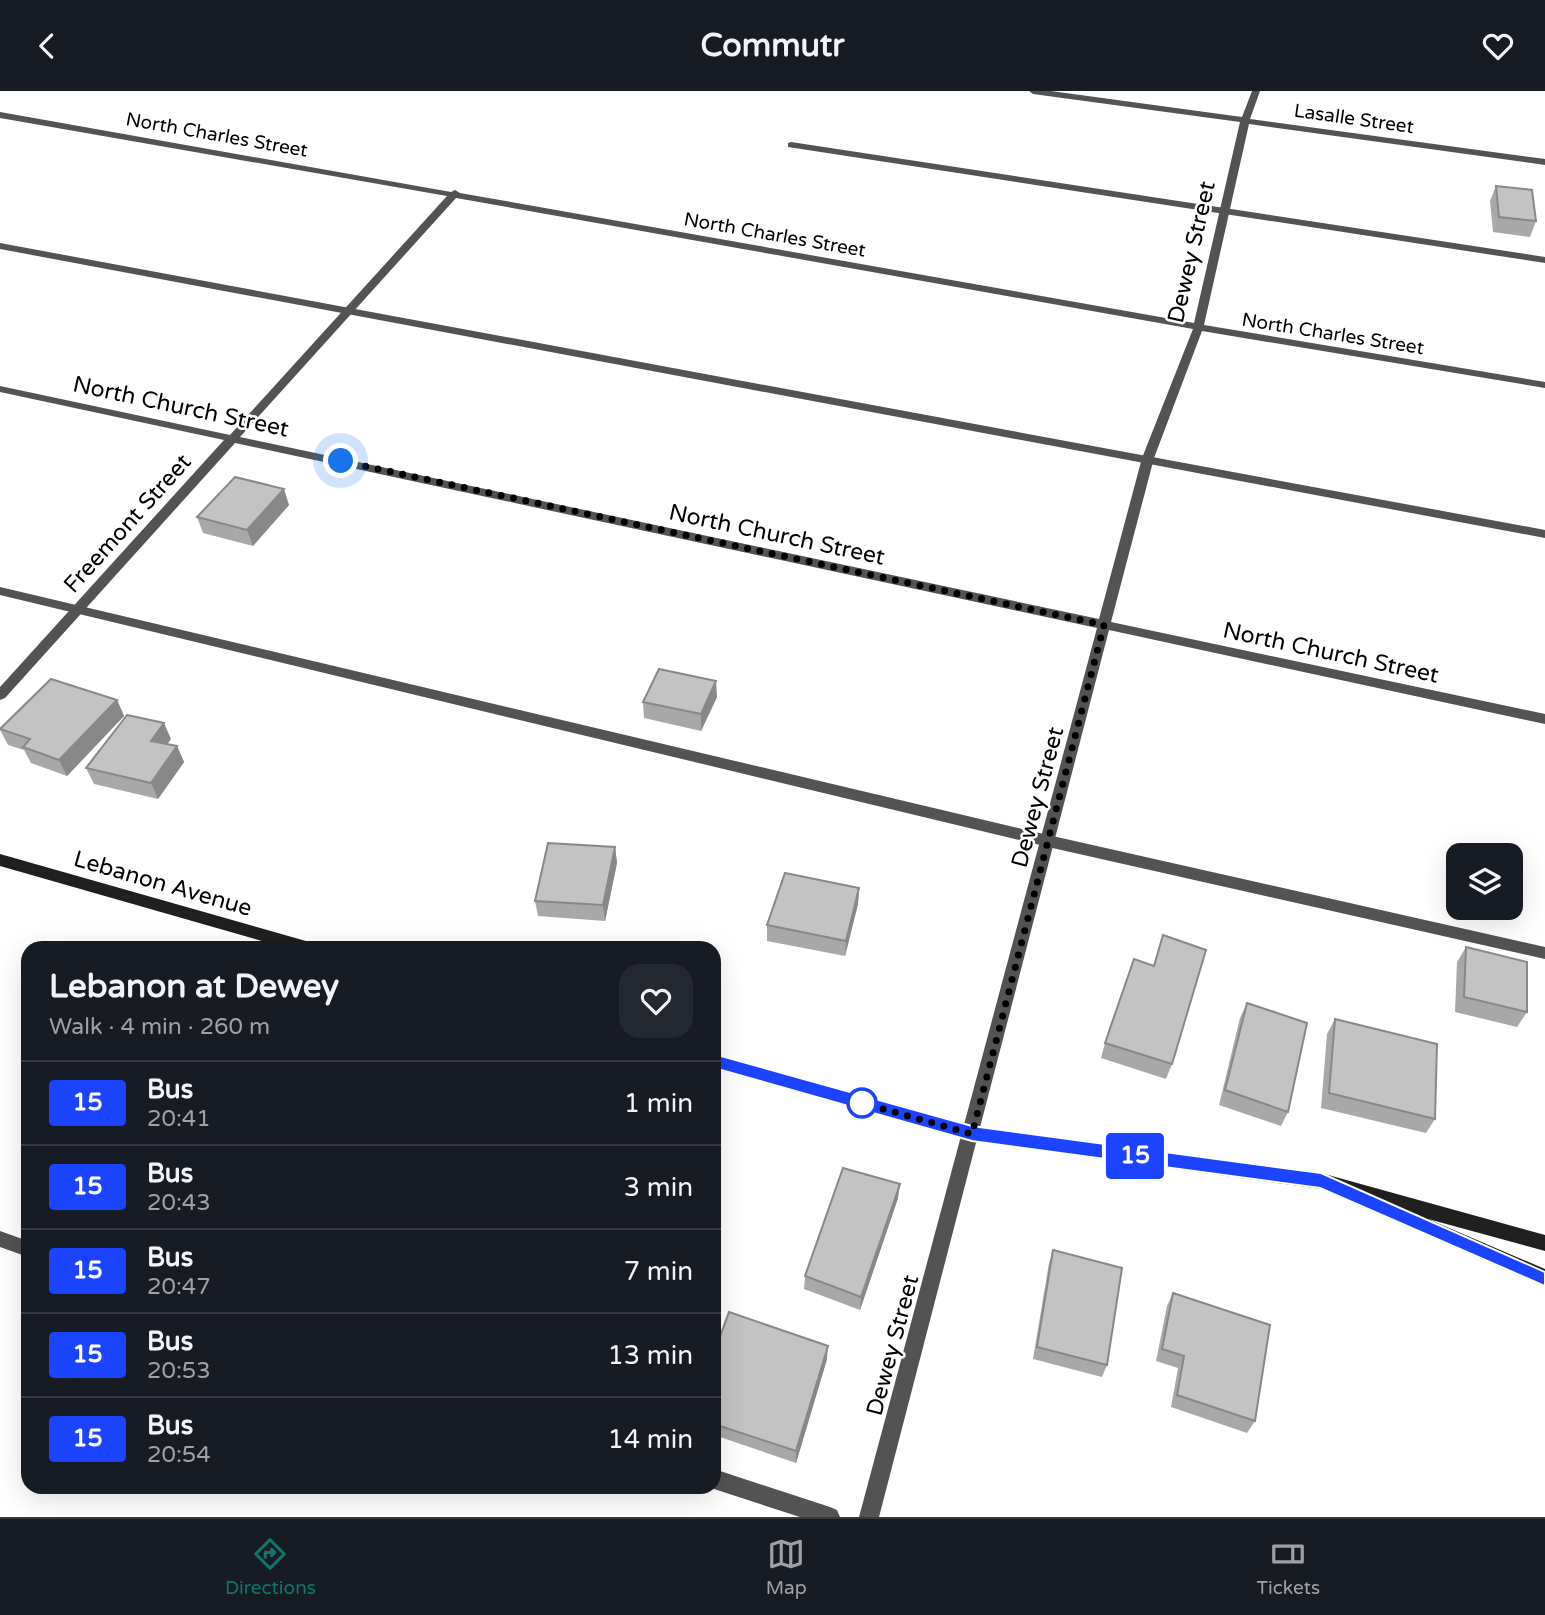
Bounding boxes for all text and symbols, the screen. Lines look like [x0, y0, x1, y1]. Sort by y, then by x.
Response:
icon: back [28, 27, 66, 65]
text: Commutr [701, 27, 844, 65]
icon: heart [1479, 27, 1517, 65]
street label: Lasalle Street [1292, 100, 1415, 138]
street label: North Charles Street [124, 108, 309, 162]
street label: Dewey Street [1162, 178, 1222, 326]
street label: North Charles Street [682, 208, 867, 262]
street label: North Charles Street [1240, 309, 1426, 359]
street label: North Church Street [70, 370, 292, 444]
your location [323, 443, 358, 478]
street label: Freemont Street [58, 448, 198, 599]
street label: North Church Street [666, 498, 888, 572]
street label: North Church Street [1220, 616, 1442, 690]
street label: Dewey Street [1006, 724, 1070, 871]
map controls [1446, 843, 1523, 920]
button: layers [1446, 843, 1523, 920]
street label: Lebanon Avenue [70, 845, 255, 923]
button: heart [619, 964, 693, 1038]
text: Lebanon at Dewey [49, 967, 339, 1006]
text: Walk · 4 min · 260 m [49, 1013, 270, 1041]
text: Bus [147, 1074, 193, 1105]
text: 15 [72, 1088, 103, 1117]
text: 1 min [624, 1088, 693, 1119]
unlabelled marker [847, 1088, 877, 1118]
text: 20:41 [147, 1105, 211, 1133]
line badge: 15 [1104, 1133, 1166, 1179]
text: 15 [1120, 1141, 1150, 1170]
text: Bus [147, 1158, 193, 1189]
text: 15 [72, 1172, 103, 1201]
text: 3 min [624, 1172, 693, 1203]
text: 20:43 [147, 1189, 211, 1217]
text: Bus [147, 1242, 193, 1273]
text: 15 [72, 1256, 103, 1285]
text: 7 min [624, 1256, 693, 1287]
street label: Dewey Street [861, 1272, 925, 1419]
text: 20:47 [147, 1273, 211, 1301]
text: Bus [147, 1326, 193, 1357]
text: 15 [72, 1340, 103, 1369]
text: 13 min [607, 1340, 693, 1371]
text: 20:53 [147, 1357, 211, 1385]
text: Bus [147, 1410, 193, 1441]
text: 15 [72, 1424, 103, 1453]
text: 14 min [607, 1424, 693, 1455]
text: 20:54 [147, 1441, 211, 1469]
tab: Directions [225, 1535, 316, 1599]
tab: Map [766, 1535, 807, 1599]
tab: Tickets [1257, 1535, 1320, 1599]

